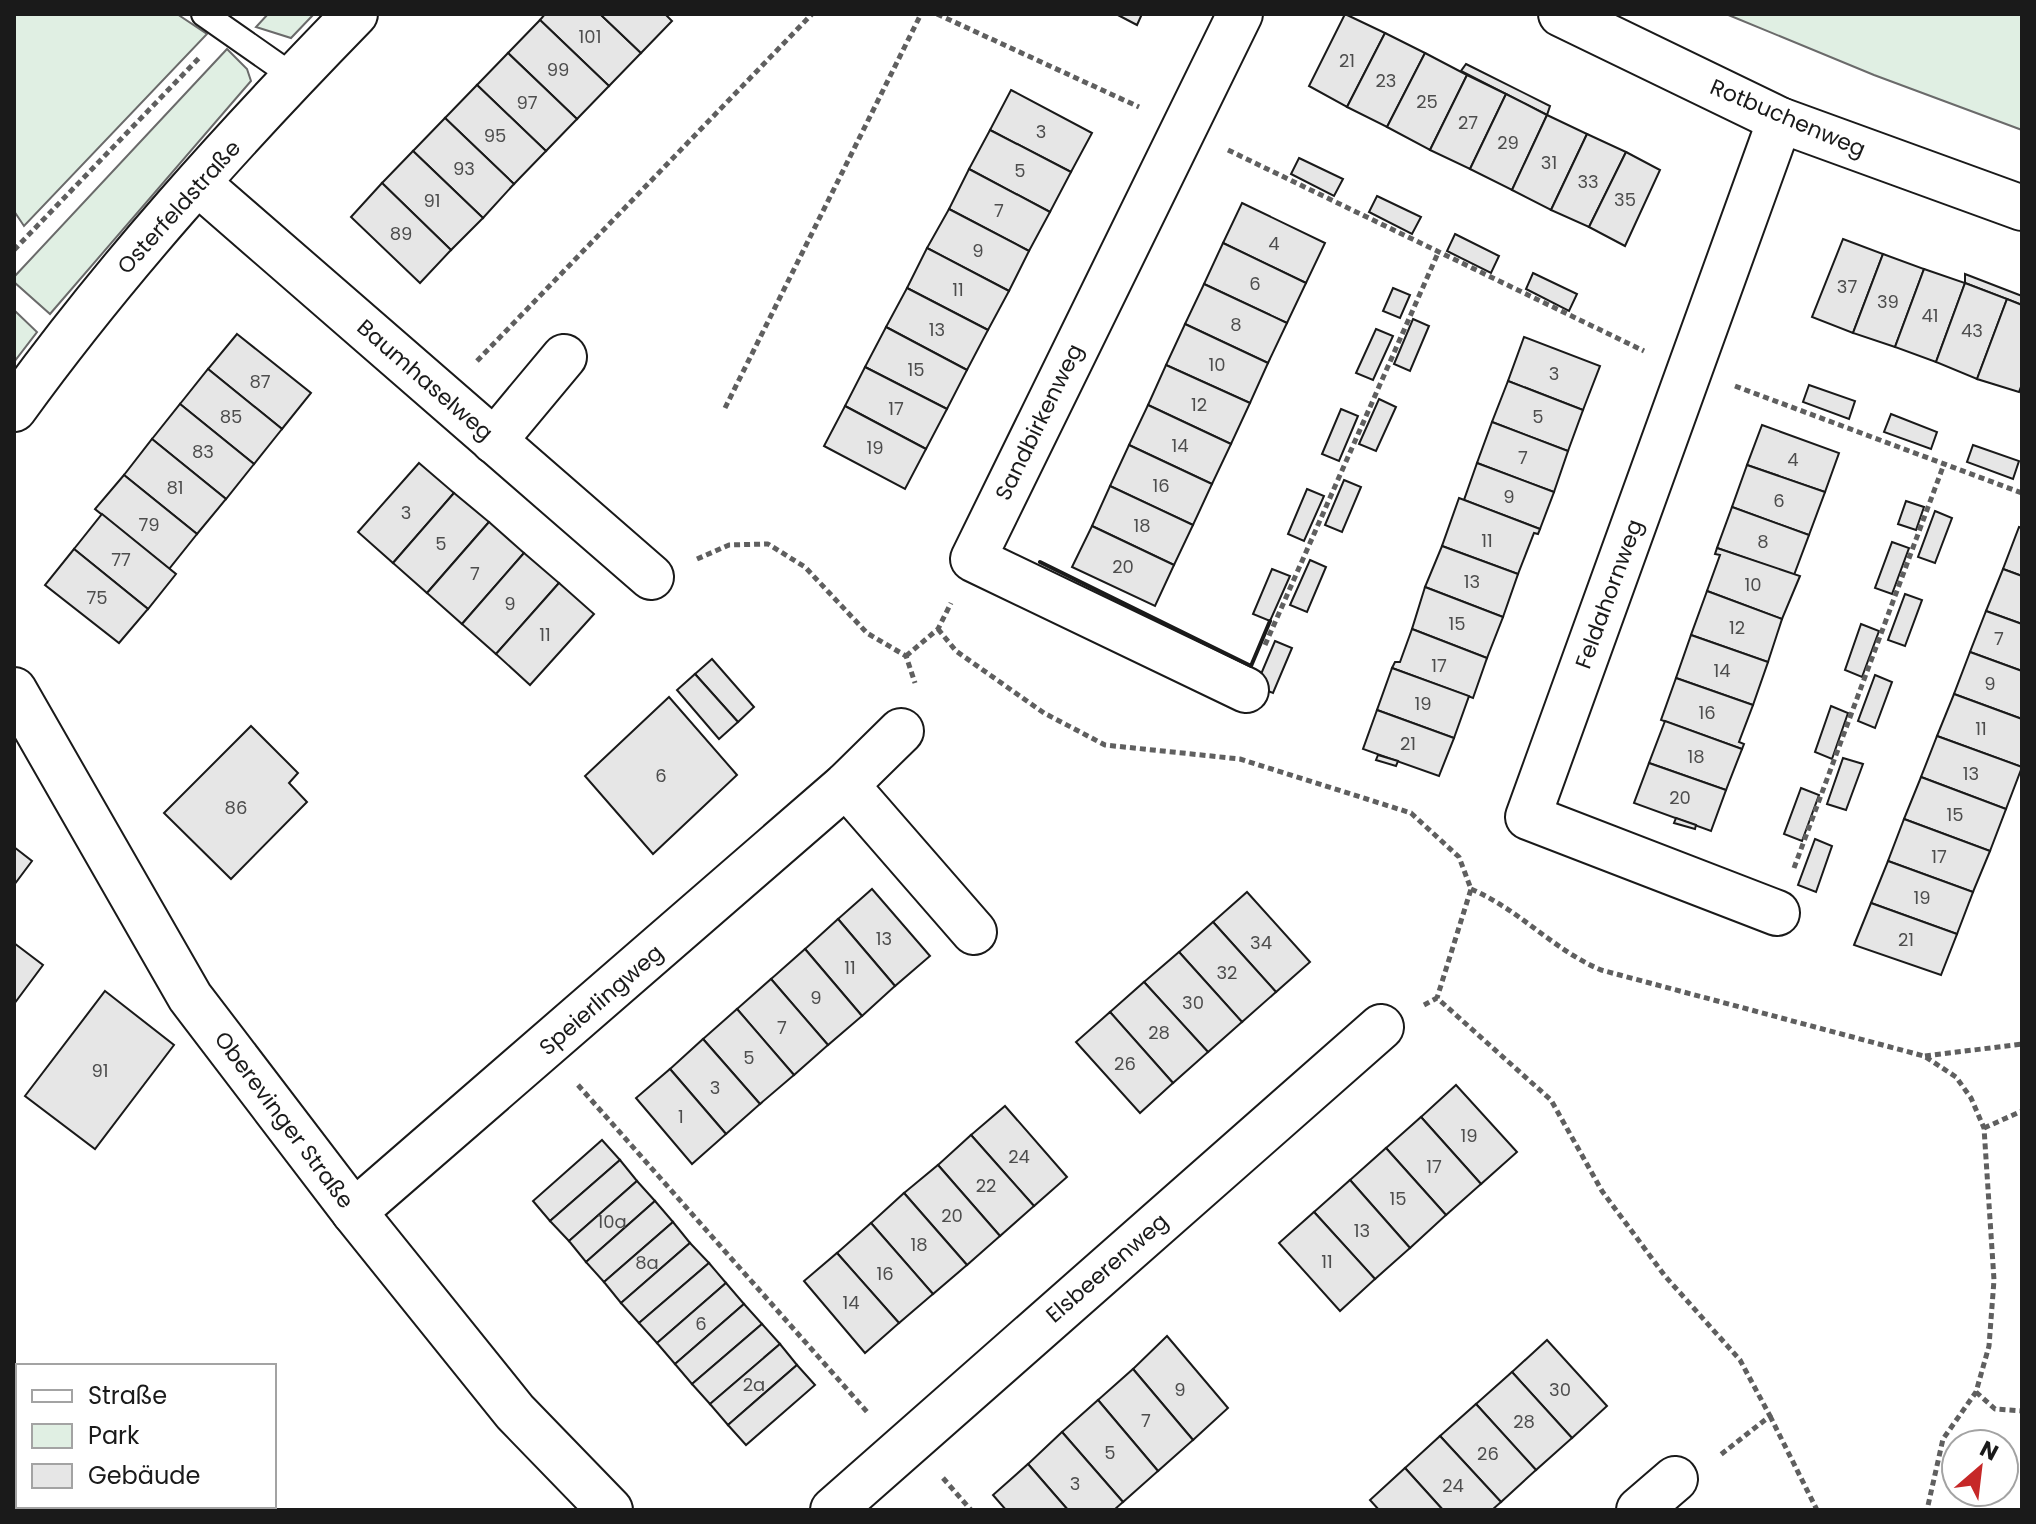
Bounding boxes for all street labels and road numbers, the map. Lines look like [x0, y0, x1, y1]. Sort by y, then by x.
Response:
street label: Rotbuchenweg [1705, 71, 1871, 165]
street label: Osterfeldstraße [110, 133, 248, 281]
street label: Baumhaselweg [350, 312, 500, 448]
street label: Sandbirkenweg [988, 338, 1090, 506]
street label: Feldahornweg [1568, 515, 1650, 673]
street label: Speierlingweg [532, 937, 670, 1063]
street label: Oberevinger Straße [207, 1025, 361, 1215]
street label: Elsbeerenweg [1039, 1206, 1175, 1330]

